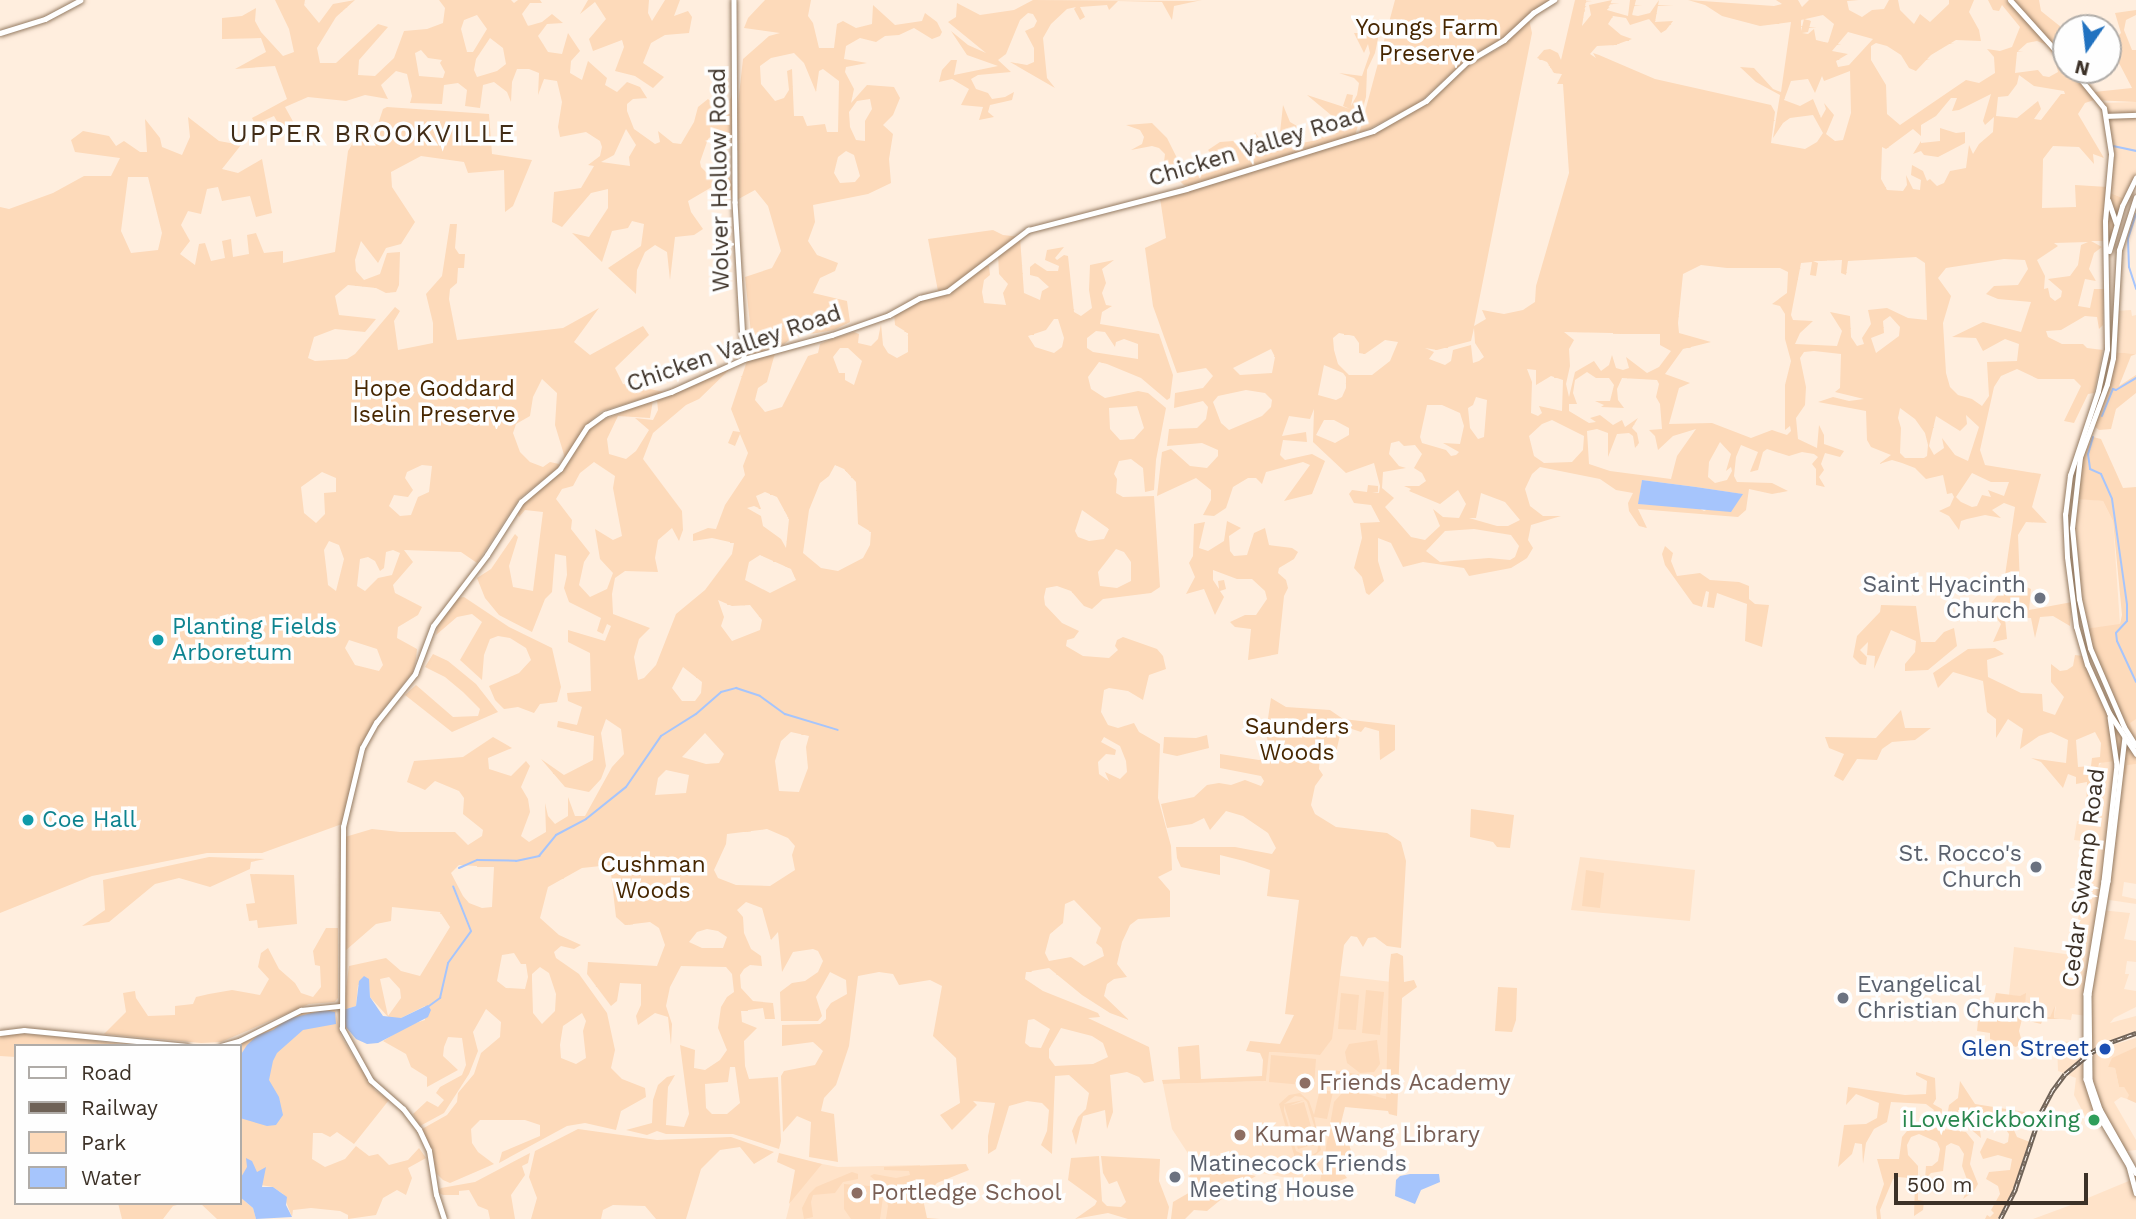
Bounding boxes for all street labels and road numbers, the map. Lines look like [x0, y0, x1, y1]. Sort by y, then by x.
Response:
street label: Wolver Hollow Road [704, 67, 736, 293]
street label: Chicken Valley Road [1145, 101, 1369, 193]
street label: Chicken Valley Road [623, 299, 845, 399]
street label: Cedar Swamp Road [2057, 767, 2111, 989]

